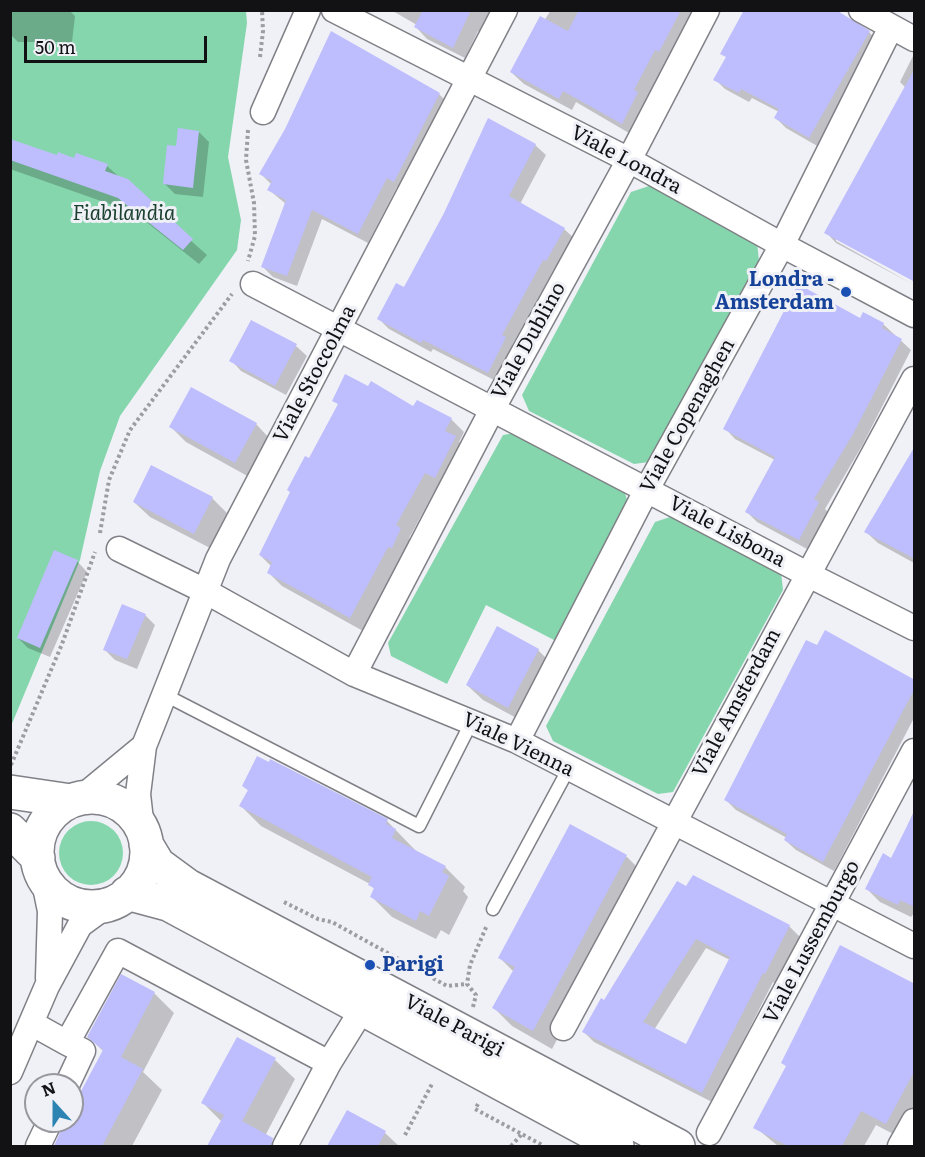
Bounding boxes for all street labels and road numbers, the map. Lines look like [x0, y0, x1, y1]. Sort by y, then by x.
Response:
street label: Viale Londra [566, 121, 686, 199]
street label: Viale Dublino [487, 278, 571, 404]
street label: Viale Stoccolma [269, 301, 361, 447]
street label: Viale Copenaghen [636, 335, 740, 497]
street label: Viale Lisbona [665, 491, 789, 573]
street label: Viale Amsterdam [688, 625, 786, 781]
street label: Viale Vienna [458, 708, 578, 782]
street label: Viale Lussemburgo [759, 856, 865, 1028]
street label: Viale Parigi [400, 990, 508, 1062]

